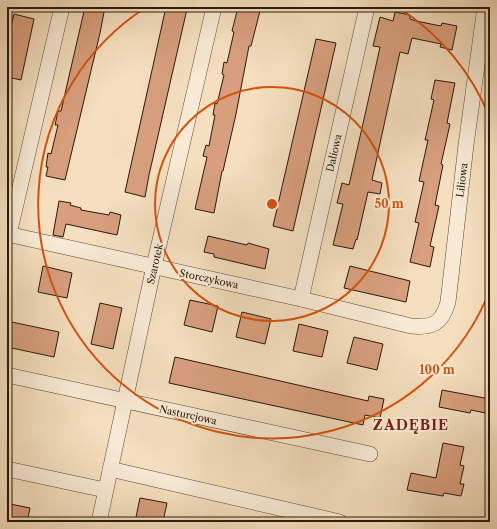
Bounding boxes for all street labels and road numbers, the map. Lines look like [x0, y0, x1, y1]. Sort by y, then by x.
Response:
street label: Daliowa [323, 132, 345, 173]
street label: Liliowa [453, 161, 471, 198]
street label: Szarotek [144, 241, 166, 286]
street label: Storczykowa [178, 266, 240, 292]
street label: Nasturcjowa [158, 403, 219, 428]

